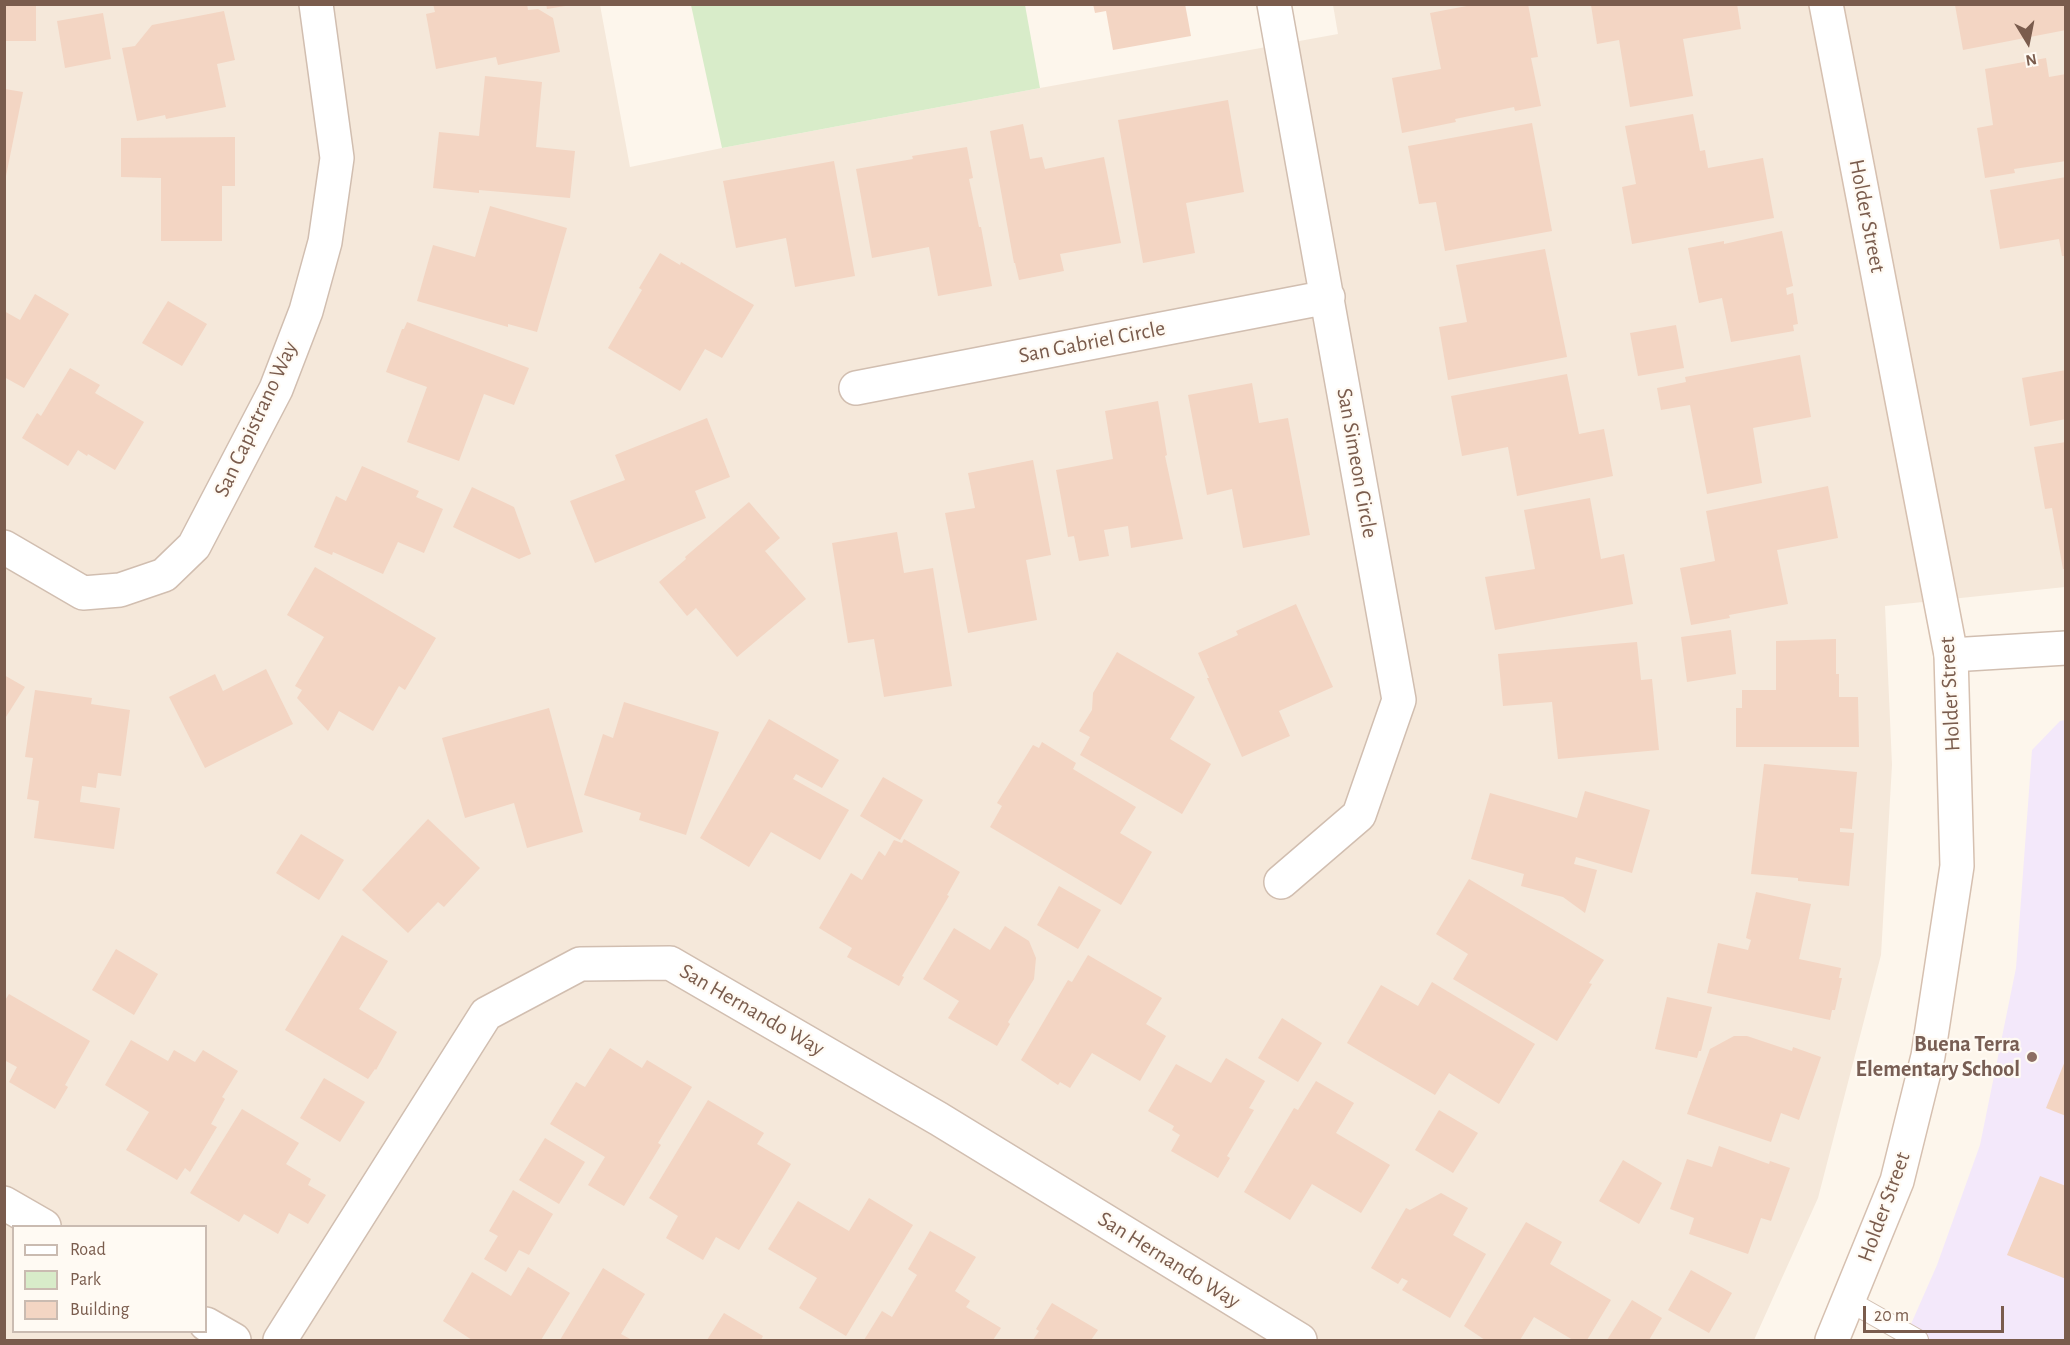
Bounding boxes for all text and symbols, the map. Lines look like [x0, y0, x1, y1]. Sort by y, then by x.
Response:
north arrow [1998, 12, 2058, 72]
text: N [2024, 51, 2038, 69]
street label: Holder Street [1843, 157, 1891, 275]
street label: San Gabriel Circle [1017, 315, 1167, 369]
street label: San Capistrano Way [208, 337, 304, 501]
street label: San Simeon Circle [1331, 386, 1383, 540]
street label: Holder Street [1934, 636, 1966, 752]
street label: San Hernando Way [675, 958, 829, 1062]
place label: Buena Terra Elementary School [1856, 1031, 2020, 1082]
marker: Buena Terra Elementary School [2025, 1050, 2039, 1064]
street label: Holder Street [1852, 1148, 1916, 1266]
street label: San Hernando Way [1093, 1206, 1245, 1314]
legend [12, 1225, 207, 1333]
text: Road [70, 1241, 106, 1259]
text: Park [70, 1271, 101, 1289]
scale bar [1866, 1294, 2007, 1332]
text: Building [70, 1301, 129, 1319]
text: 20 m [1874, 1307, 1909, 1325]

